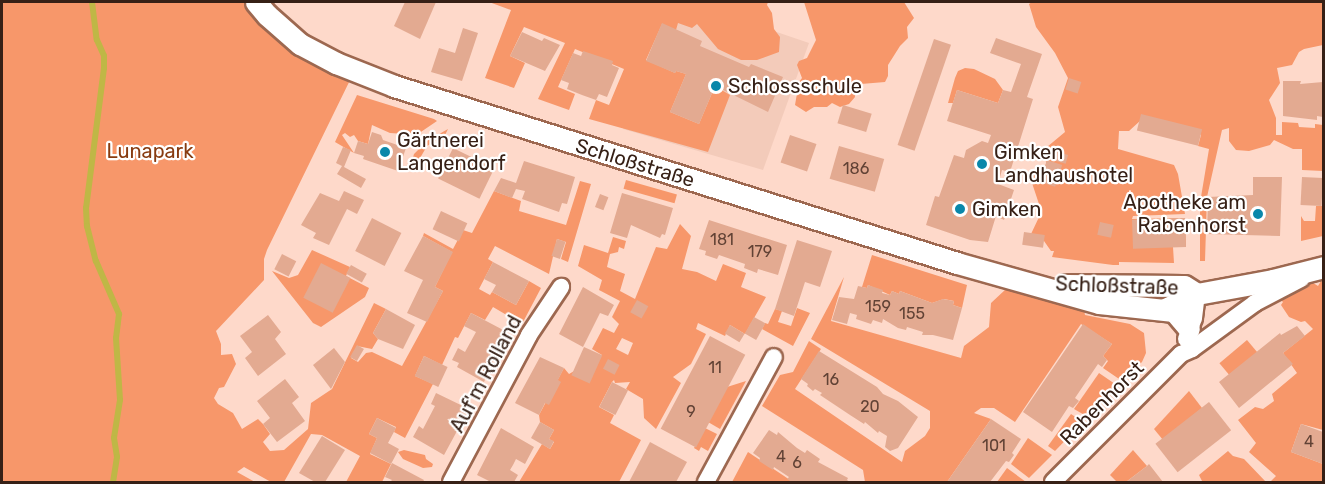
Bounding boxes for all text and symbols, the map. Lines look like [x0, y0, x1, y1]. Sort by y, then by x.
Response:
place label: Schlossschule [728, 74, 862, 98]
marker: Schlossschule [709, 79, 723, 93]
place label: Gärtnerei Langendorf [397, 128, 505, 175]
street label: Schloßstraße [573, 134, 697, 192]
park label: Lunapark [106, 139, 194, 163]
place label: Gimken Landhaushotel [994, 140, 1133, 187]
marker: Gärtnerei Langendorf [378, 145, 392, 159]
marker: Gimken Landhaushotel [975, 157, 989, 171]
house number: 186 [843, 159, 869, 179]
place label: Apotheke am Rabenhorst [1123, 190, 1246, 237]
place label: Gimken [972, 197, 1041, 221]
marker: Gimken [953, 202, 967, 216]
marker: Apotheke am Rabenhorst [1251, 207, 1265, 221]
house number: 181 [710, 230, 734, 250]
house number: 179 [748, 242, 772, 262]
street label: Schloßstraße [1055, 272, 1179, 300]
house number: 159 [865, 297, 891, 317]
house number: 155 [899, 304, 925, 324]
street label: Auf'm Rolland [445, 311, 527, 437]
street label: Rabenhorst [1055, 356, 1149, 450]
house number: 11 [708, 358, 722, 378]
house number: 16 [823, 370, 839, 390]
house number: 20 [860, 397, 880, 417]
house number: 9 [686, 402, 696, 422]
house number: 4 [1304, 432, 1314, 452]
house number: 101 [982, 436, 1006, 456]
house number: 4 [776, 447, 786, 467]
house number: 6 [792, 453, 802, 473]

